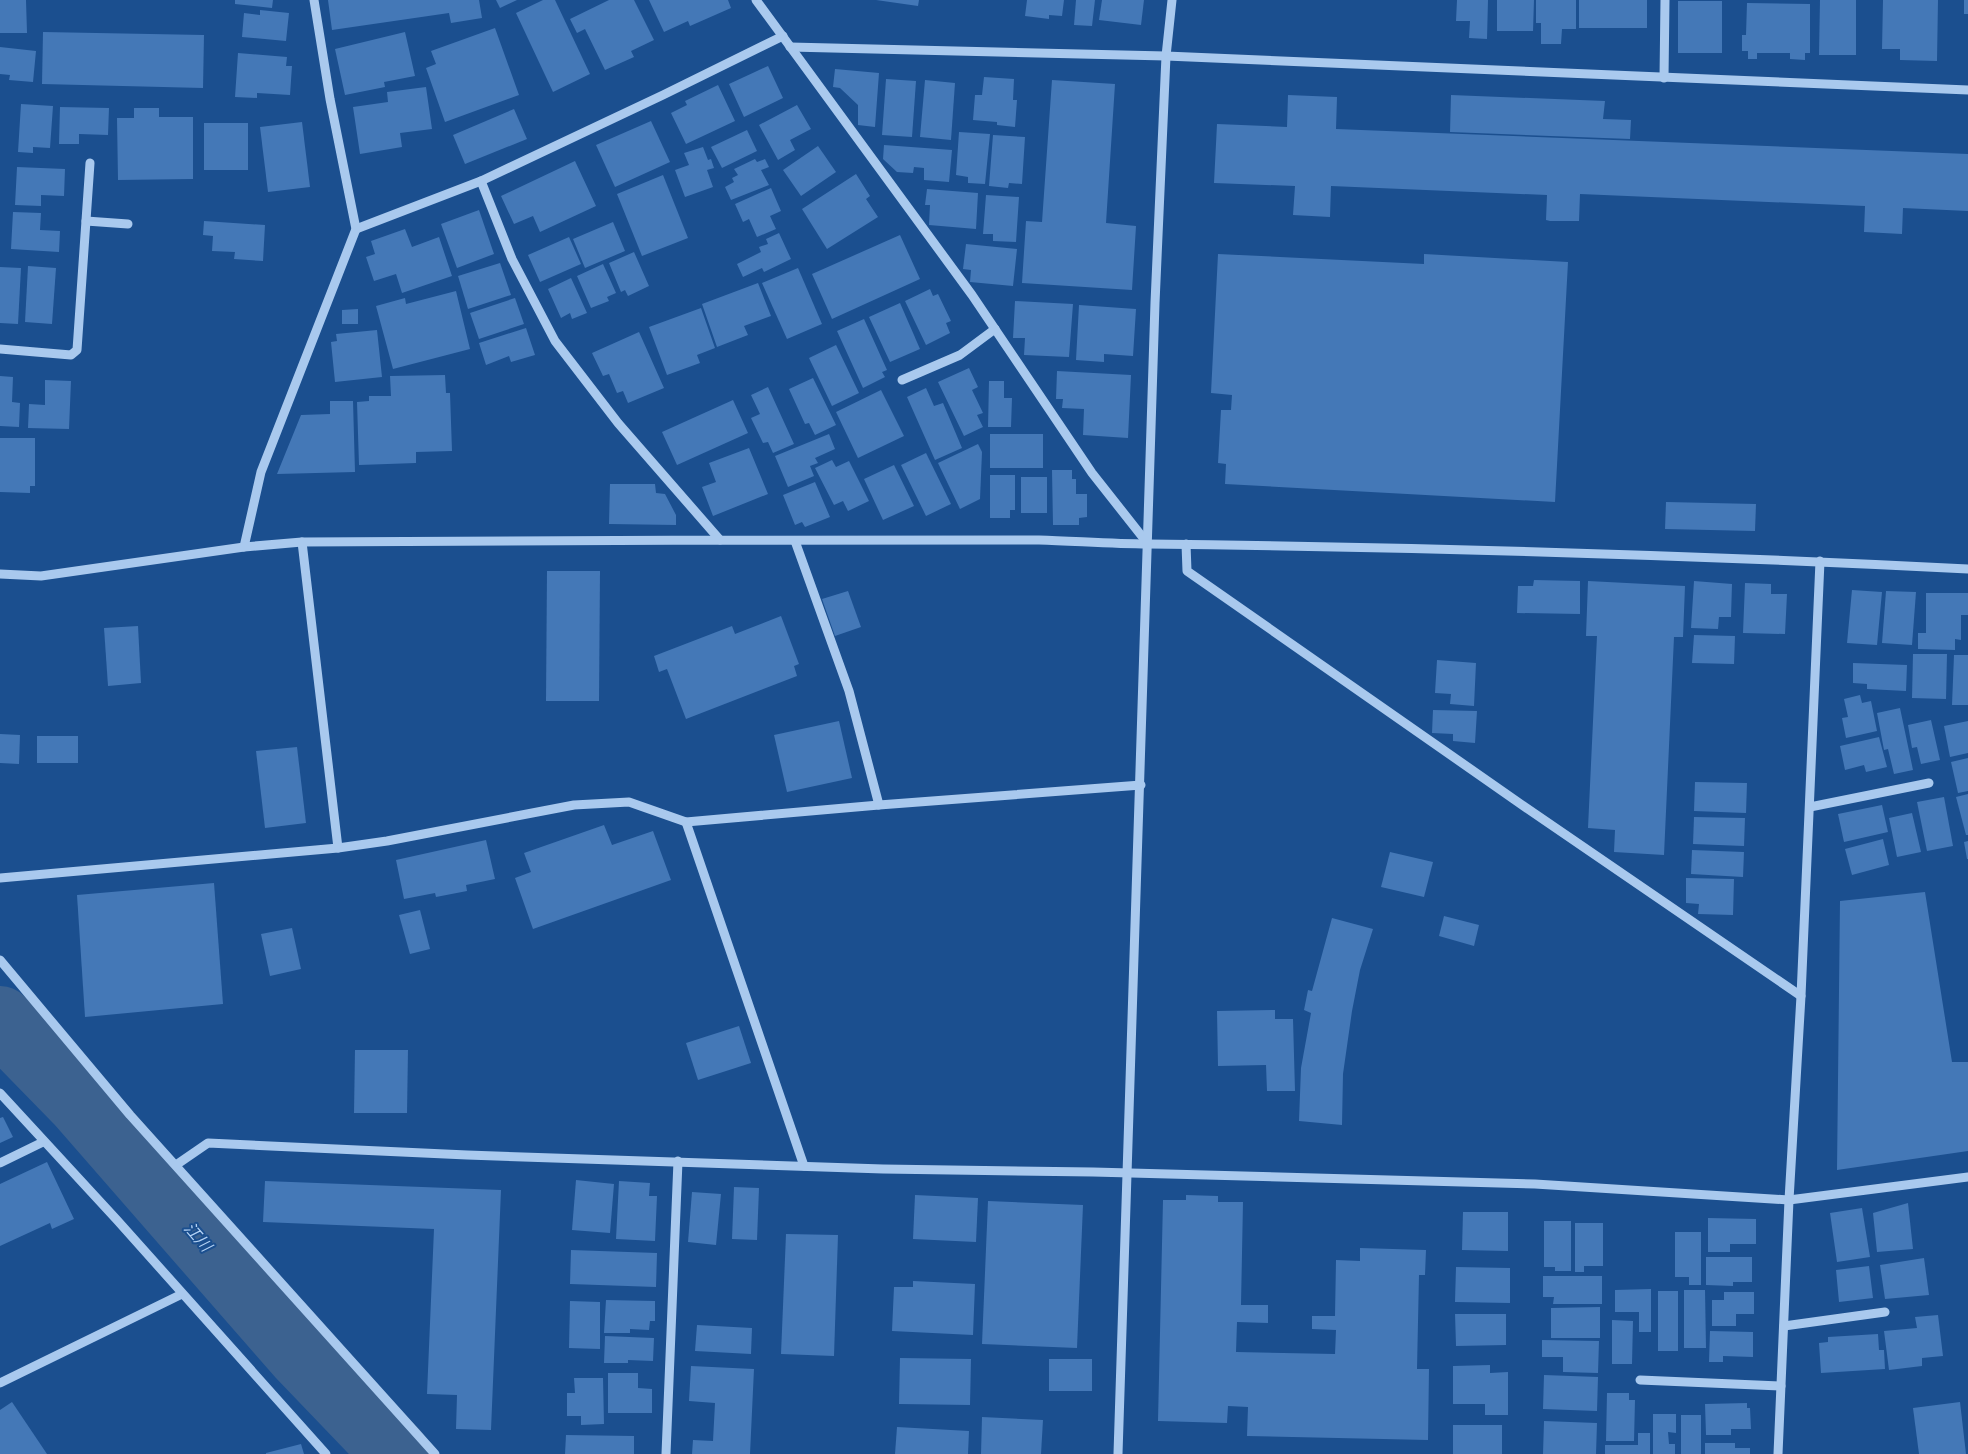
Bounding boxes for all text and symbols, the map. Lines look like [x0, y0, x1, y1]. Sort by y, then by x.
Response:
water label: 江川 [179, 1217, 218, 1258]

